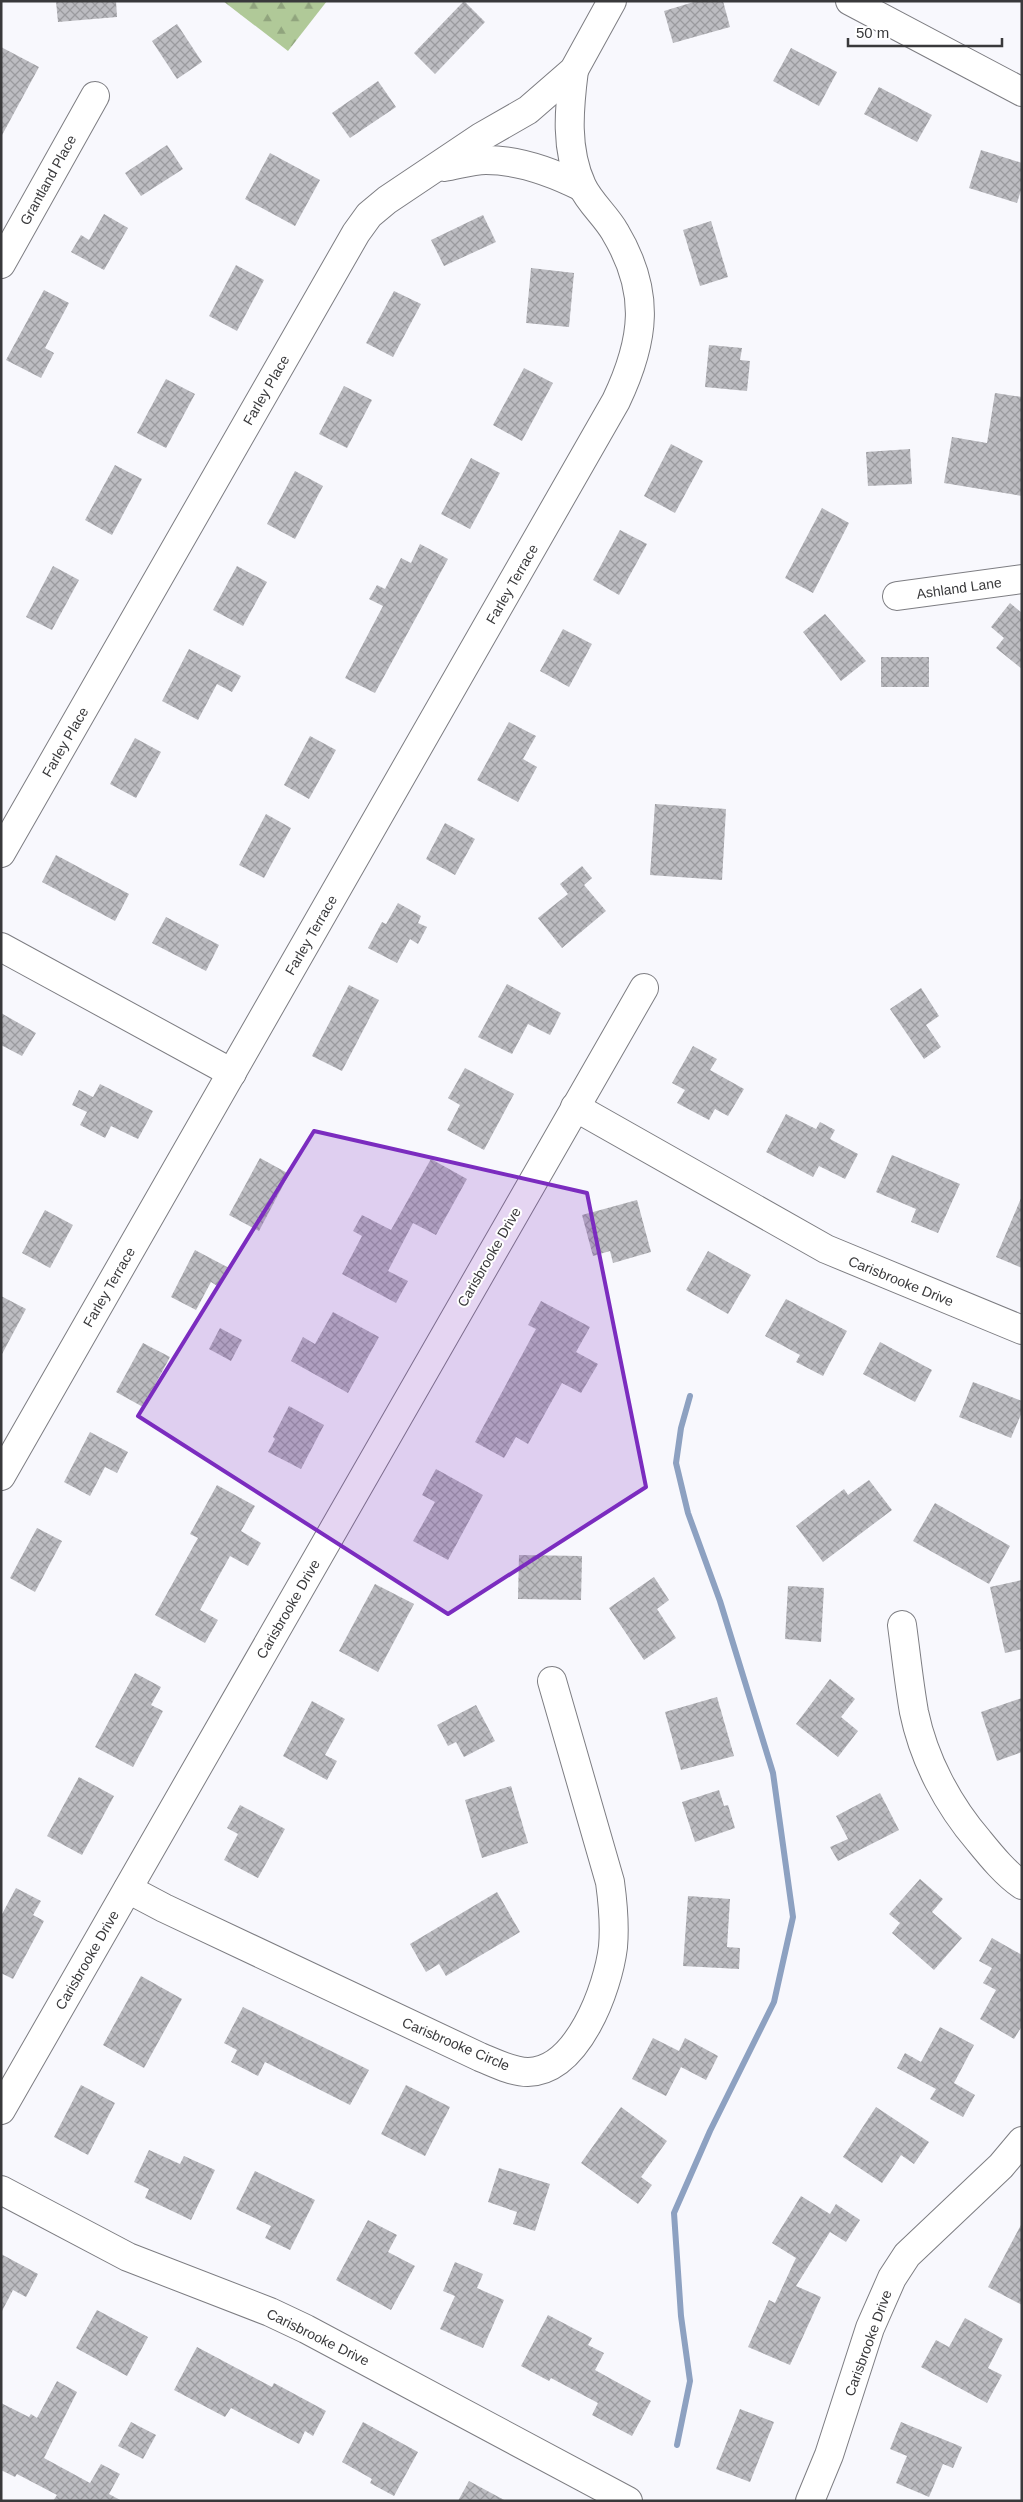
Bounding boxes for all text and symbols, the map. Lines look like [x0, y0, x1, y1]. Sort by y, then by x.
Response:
scale bar [848, 15, 1002, 47]
text: 50 m [856, 24, 889, 41]
street label: Grantland Place [17, 132, 79, 228]
street label: Farley Place [240, 352, 292, 428]
street label: Farley Terrace [483, 541, 541, 627]
street label: Ashland Lane [915, 574, 1003, 602]
street label: Farley Place [39, 704, 91, 780]
street label: Farley Terrace [282, 892, 340, 978]
street label: Carisbrooke Drive [454, 1204, 524, 1310]
street label: Farley Terrace [80, 1244, 138, 1330]
street label: Carisbrooke Drive [846, 1253, 956, 1309]
street label: Carisbrooke Drive [253, 1556, 323, 1662]
street label: Carisbrooke Drive [52, 1907, 122, 2013]
street label: Carisbrooke Circle [400, 2014, 512, 2074]
street label: Carisbrooke Drive [841, 2287, 895, 2398]
street label: Carisbrooke Drive [264, 2305, 372, 2369]

